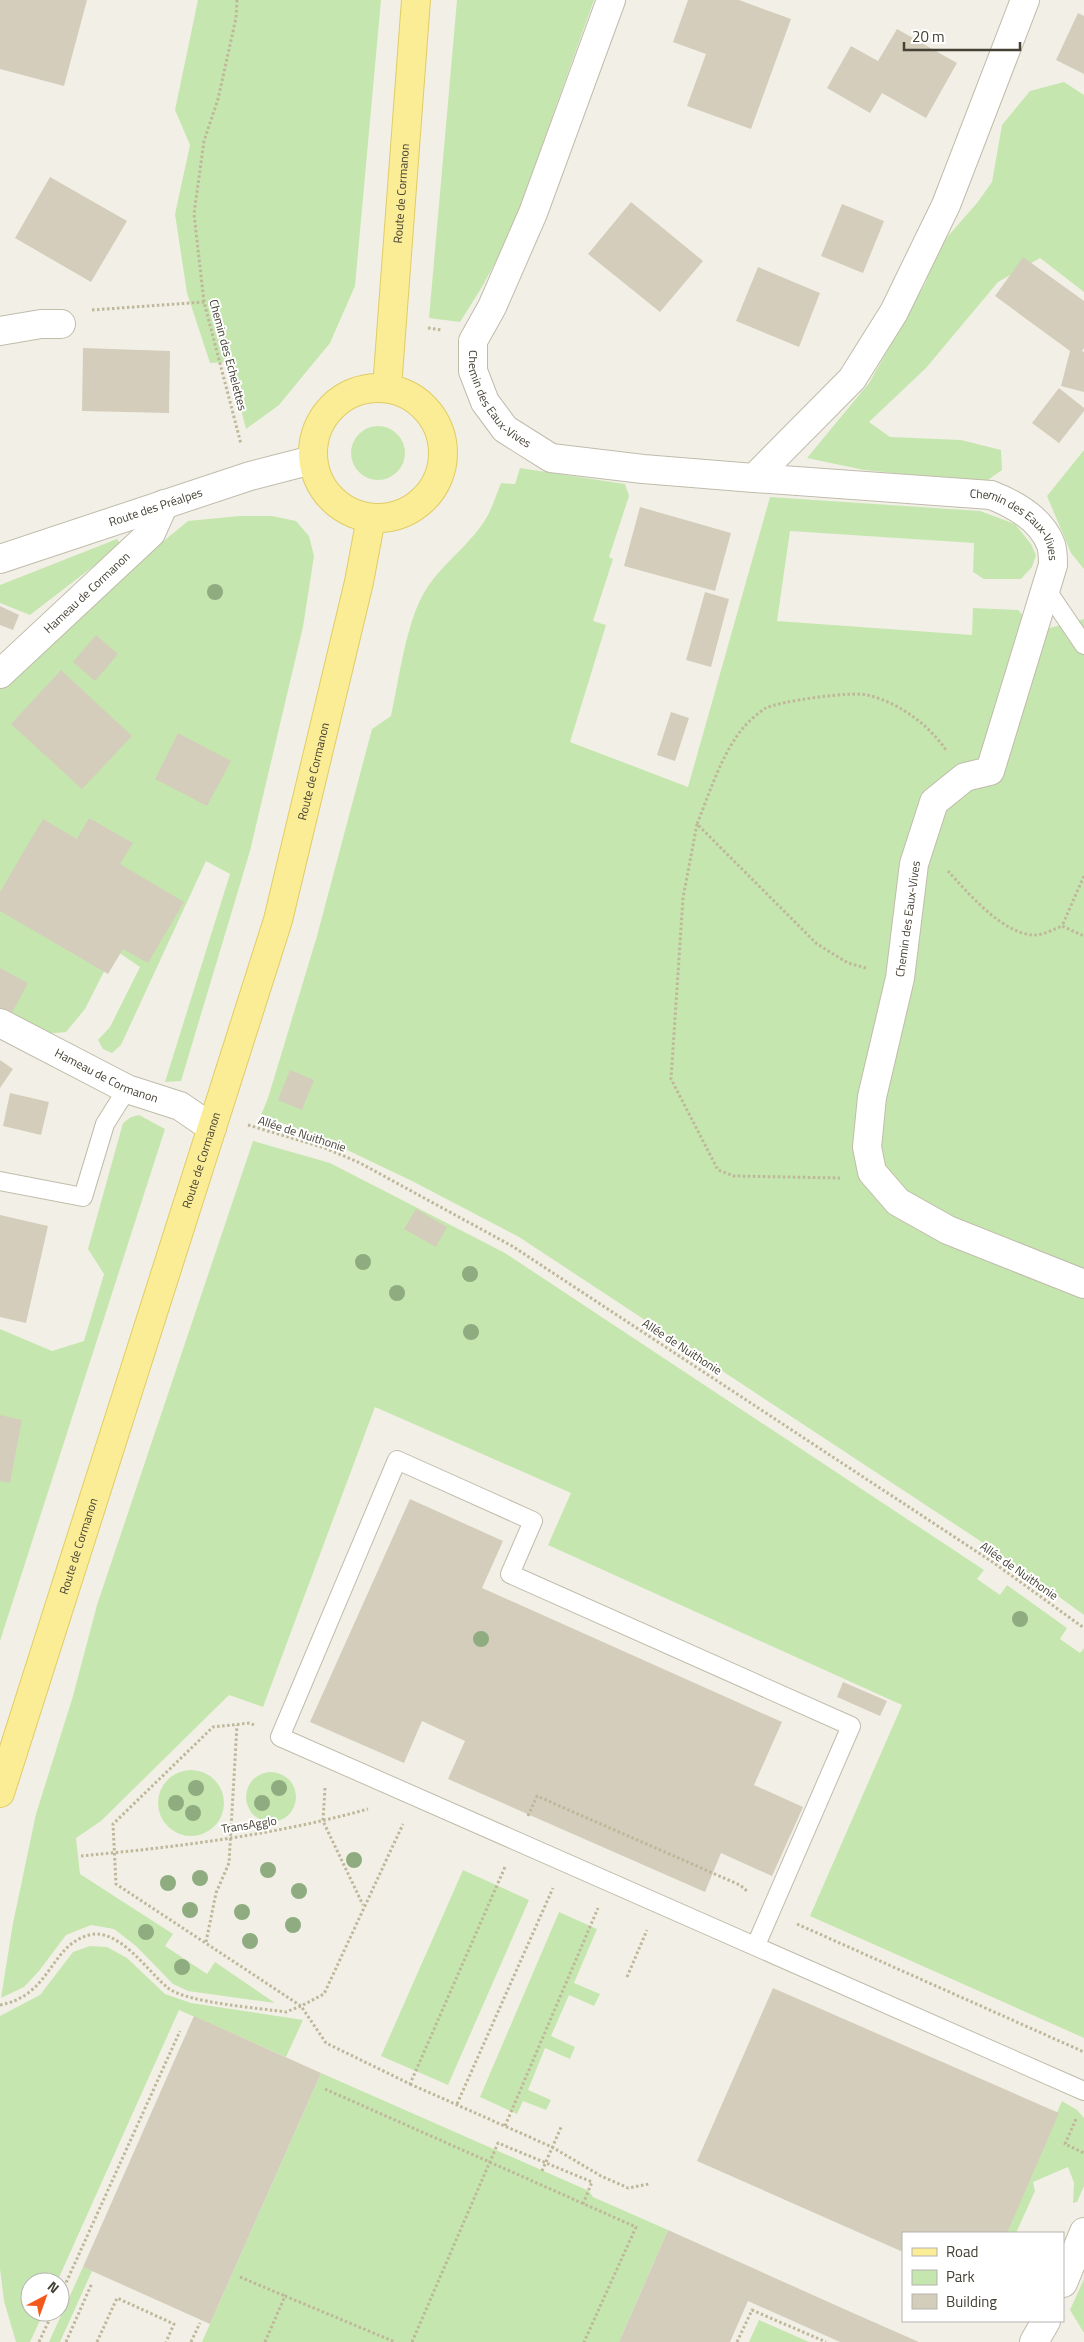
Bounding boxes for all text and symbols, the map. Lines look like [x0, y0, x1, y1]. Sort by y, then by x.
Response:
scale bar [904, 20, 1020, 52]
text: 20 m [912, 25, 945, 48]
street label: Route de Cormanon [388, 143, 414, 244]
street label: Chemin des Echelettes [204, 297, 253, 413]
street label: Chemin des Eaux-Vives [464, 350, 536, 453]
street label: Route des Préalpes [106, 482, 205, 531]
street label: Chemin des Eaux-Vives [969, 484, 1063, 561]
street label: Hameau de Cormanon [39, 547, 134, 638]
street label: Route de Cormanon [292, 720, 334, 822]
street label: Chemin des Eaux-Vives [890, 859, 925, 978]
street label: Hameau de Cormanon [52, 1043, 161, 1107]
street label: Route de Cormanon [177, 1110, 225, 1211]
street label: Allée de Nuithonie [256, 1110, 349, 1157]
street label: Allée de Nuithonie [639, 1314, 726, 1380]
street label: Route de Cormanon [54, 1495, 102, 1597]
street label: Allée de Nuithonie [976, 1536, 1062, 1605]
street label: TransAgglo [220, 1811, 278, 1838]
legend [902, 2232, 1064, 2322]
text: Road [946, 2240, 978, 2263]
text: Park [946, 2265, 975, 2288]
north arrow [20, 2272, 70, 2322]
text: N [43, 2276, 64, 2298]
text: Building [946, 2290, 997, 2313]

